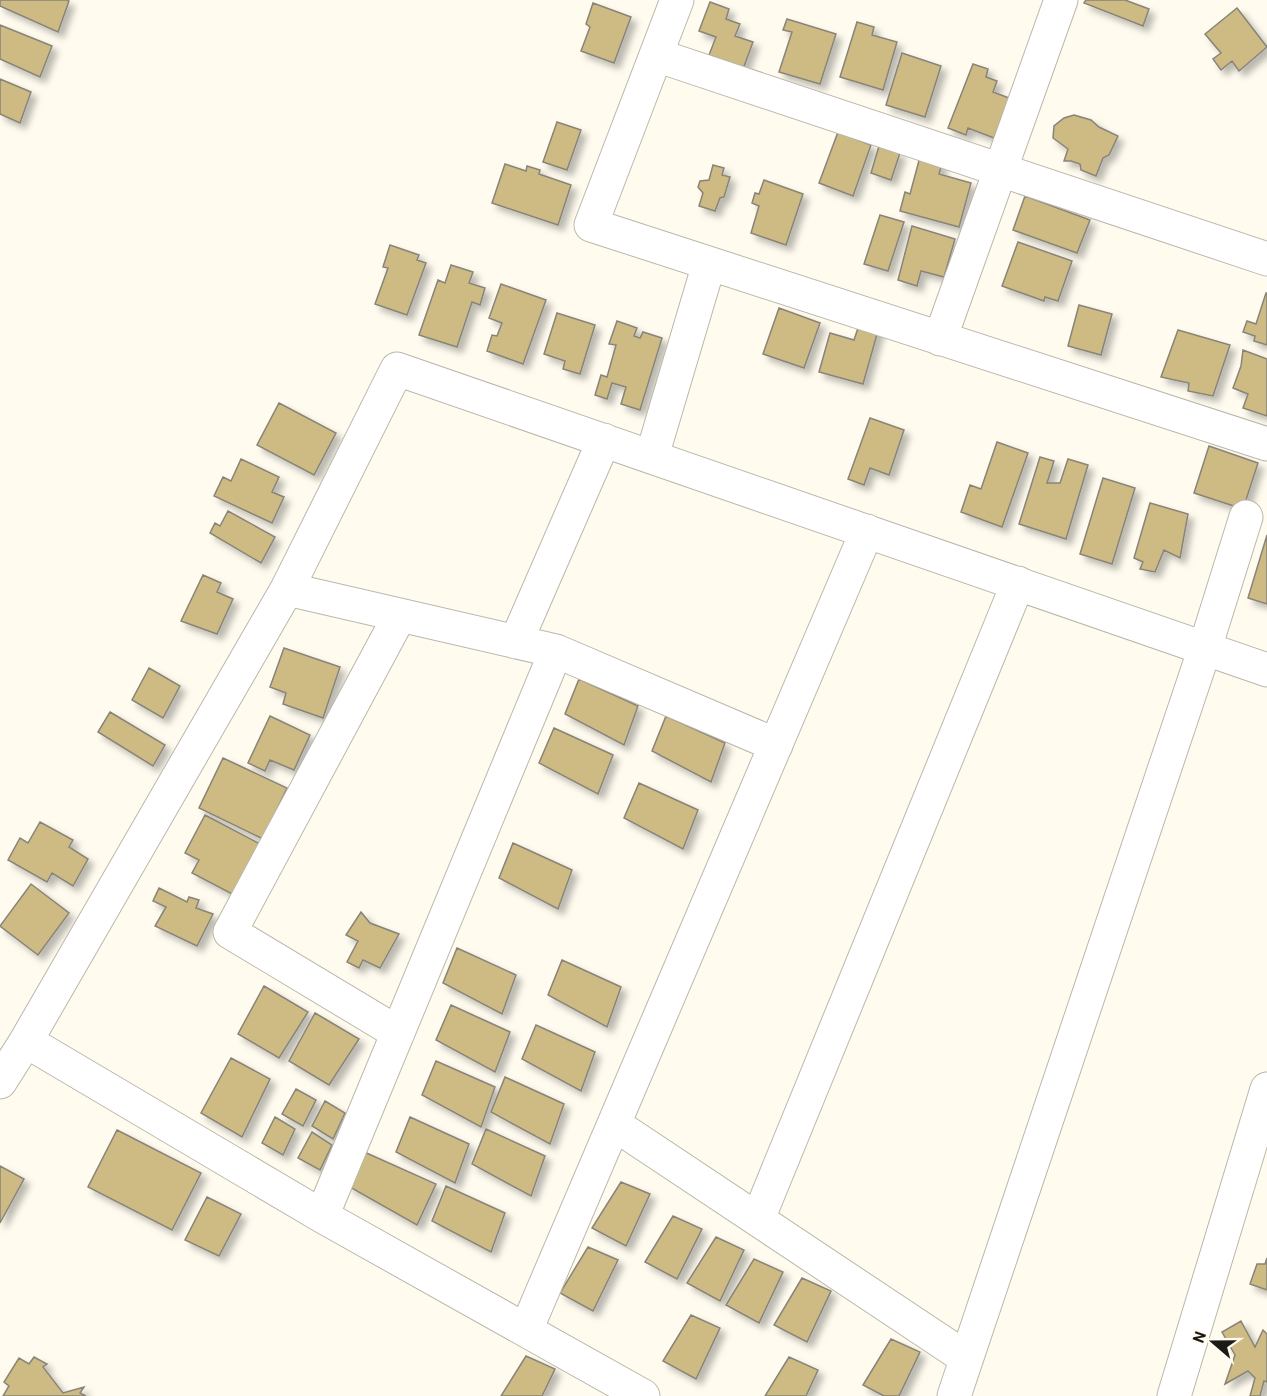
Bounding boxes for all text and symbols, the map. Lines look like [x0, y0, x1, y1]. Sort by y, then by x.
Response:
north arrow [1183, 1312, 1243, 1372]
text: N [1188, 1328, 1209, 1345]

